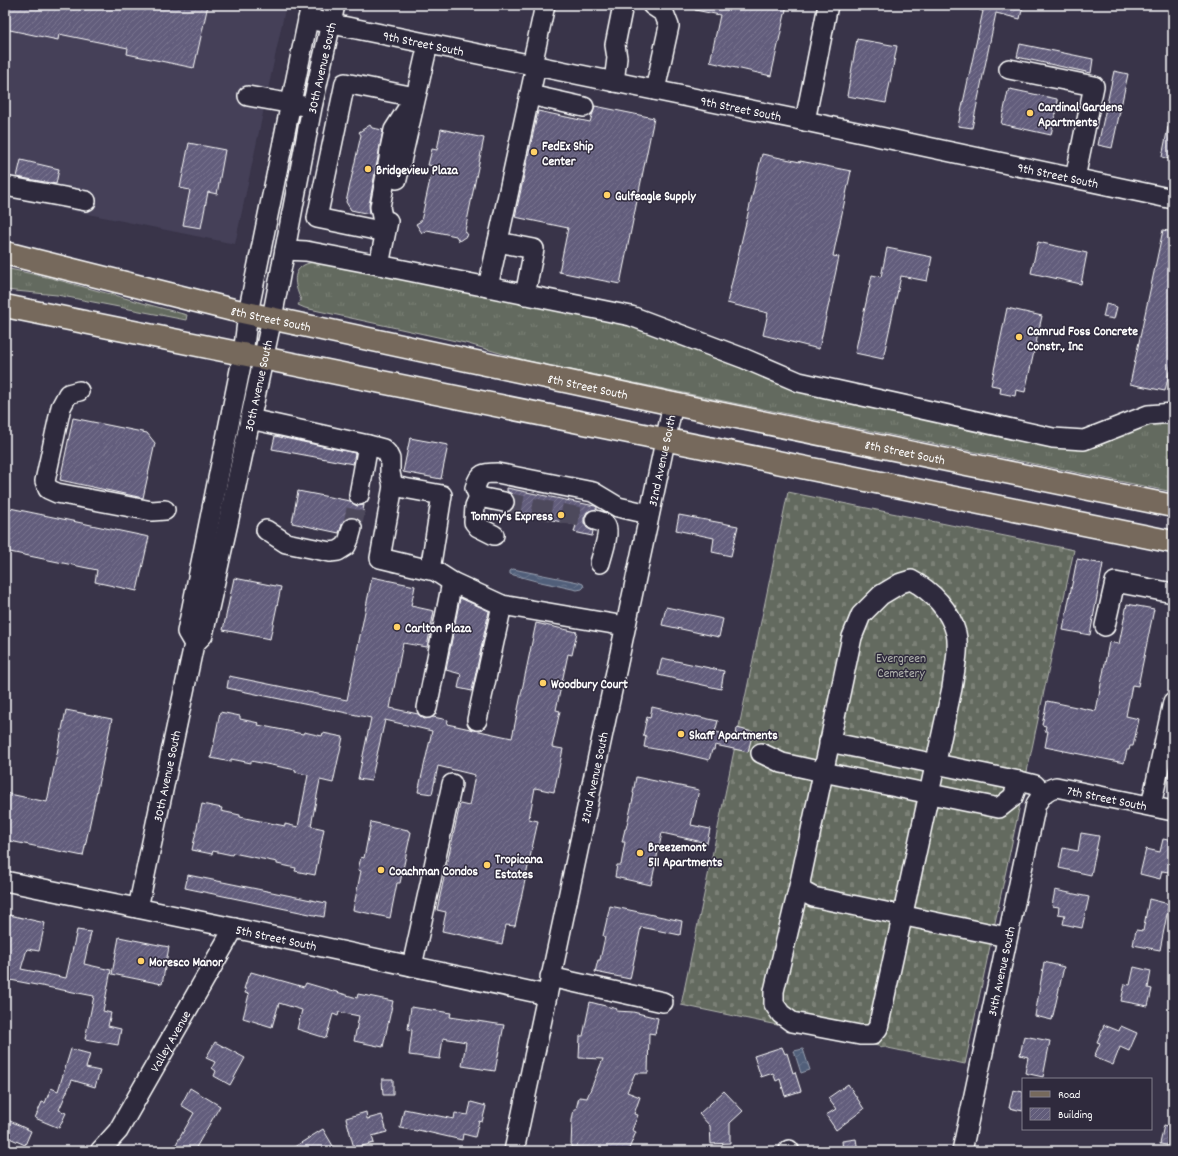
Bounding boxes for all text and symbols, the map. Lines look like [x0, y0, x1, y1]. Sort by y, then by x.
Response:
street label: 30th Avenue South [304, 21, 343, 115]
street label: 9th Street South [381, 28, 465, 63]
street label: 9th Street South [698, 93, 783, 128]
place label: Cardinal Gardens Apartments [1038, 99, 1123, 133]
marker: Cardinal Gardens Apartments [1025, 108, 1035, 118]
place label: FedEx Ship Center [542, 138, 593, 172]
marker: FedEx Ship Center [529, 147, 539, 157]
street label: 9th Street South [1015, 159, 1100, 195]
place label: Bridgeview Plaza [376, 162, 459, 181]
marker: Bridgeview Plaza [363, 164, 373, 174]
place label: Gulfeagle Supply [615, 188, 697, 207]
marker: Gulfeagle Supply [602, 190, 612, 200]
street label: 8th Street South [229, 303, 312, 338]
place label: Camrud Foss Concrete Constr., Inc [1027, 323, 1138, 357]
marker: Camrud Foss Concrete Constr., Inc [1014, 332, 1024, 342]
street label: 30th Avenue South [241, 338, 279, 434]
street label: 8th Street South [546, 370, 629, 406]
street label: 32nd Avenue South [644, 413, 682, 509]
street label: 8th Street South [863, 436, 947, 471]
place label: Tommy's Express [471, 508, 554, 527]
marker: Tommy's Express [556, 510, 566, 520]
place label: Carlton Plaza [405, 620, 472, 639]
marker: Carlton Plaza [392, 622, 402, 632]
park label: Evergreen Cemetery [876, 650, 926, 684]
place label: Woodbury Court [551, 676, 628, 695]
marker: Woodbury Court [538, 678, 548, 688]
place label: Skaff Apartments [689, 727, 778, 746]
street label: 30th Avenue South [149, 729, 187, 824]
marker: Skaff Apartments [676, 729, 686, 739]
street label: 32nd Avenue South [577, 730, 615, 825]
street label: 7th Street South [1065, 782, 1148, 817]
place label: Breezemont 511 Apartments [648, 839, 723, 873]
marker: Breezemont 511 Apartments [635, 848, 645, 858]
place label: Tropicana Estates [495, 851, 544, 885]
marker: Tropicana Estates [482, 860, 492, 870]
place label: Coachman Condos [389, 863, 479, 882]
marker: Coachman Condos [376, 865, 386, 875]
street label: 5th Street South [233, 922, 318, 957]
street label: 34th Avenue South [984, 925, 1022, 1018]
place label: Moresco Manor [149, 954, 224, 973]
marker: Moresco Manor [136, 956, 146, 966]
street label: Valley Avenue [147, 1007, 197, 1076]
legend [1022, 1078, 1152, 1130]
text: Road [1058, 1087, 1080, 1104]
text: Building [1058, 1107, 1093, 1124]

